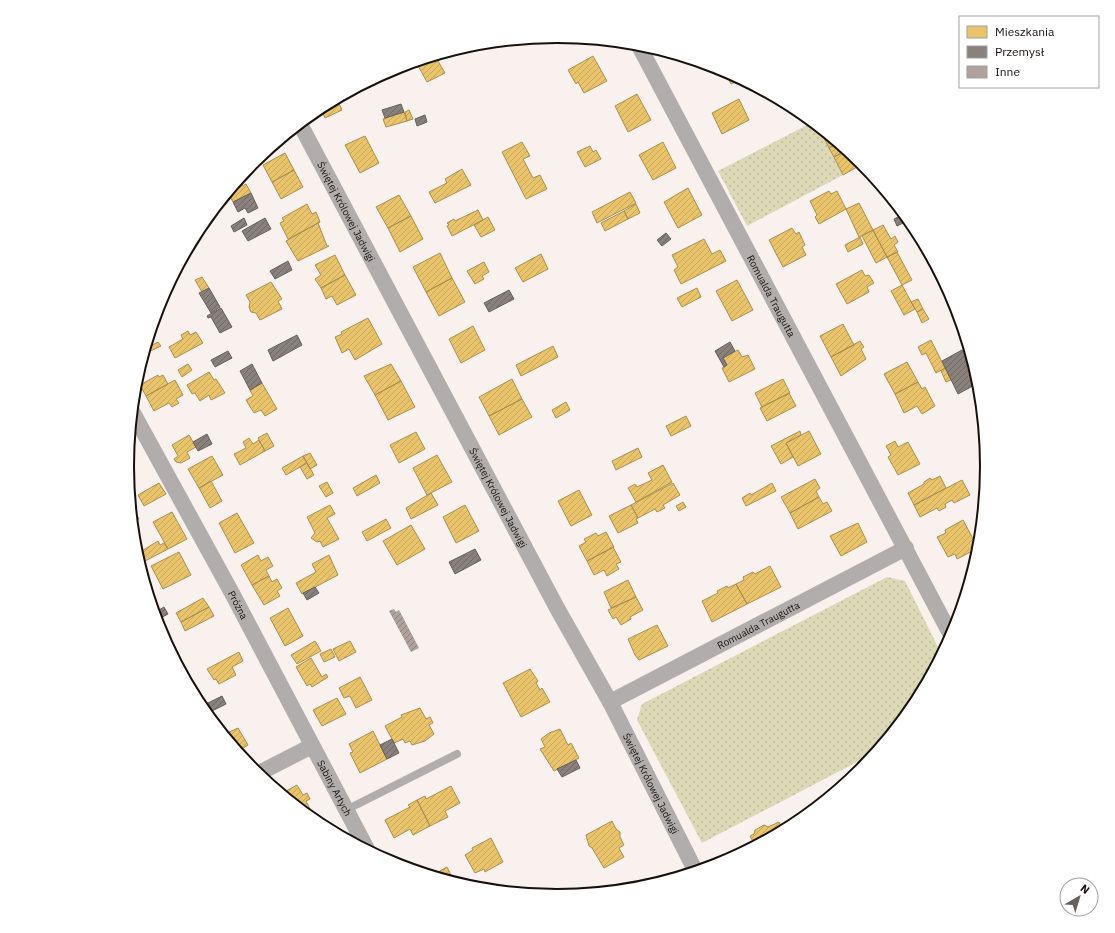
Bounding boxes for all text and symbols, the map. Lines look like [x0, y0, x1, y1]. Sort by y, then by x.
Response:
legend [959, 16, 1099, 88]
text: Mieszkania [995, 24, 1055, 39]
text: Przemysł [995, 44, 1045, 59]
text: Inne [995, 64, 1020, 79]
street label: Świętej Królowej Jadwigi [314, 159, 378, 264]
street label: Romualda Traugutta [744, 253, 798, 340]
street label: Świętej Królowej Jadwigi [466, 446, 530, 550]
street label: Próżna [225, 588, 251, 622]
street label: Romualda Traugutta [715, 598, 802, 652]
street label: Świętej Królowej Jadwigi [620, 731, 682, 836]
street label: Sabiny Artych [314, 758, 354, 819]
north arrow [1059, 877, 1099, 917]
text: N [1078, 881, 1093, 897]

